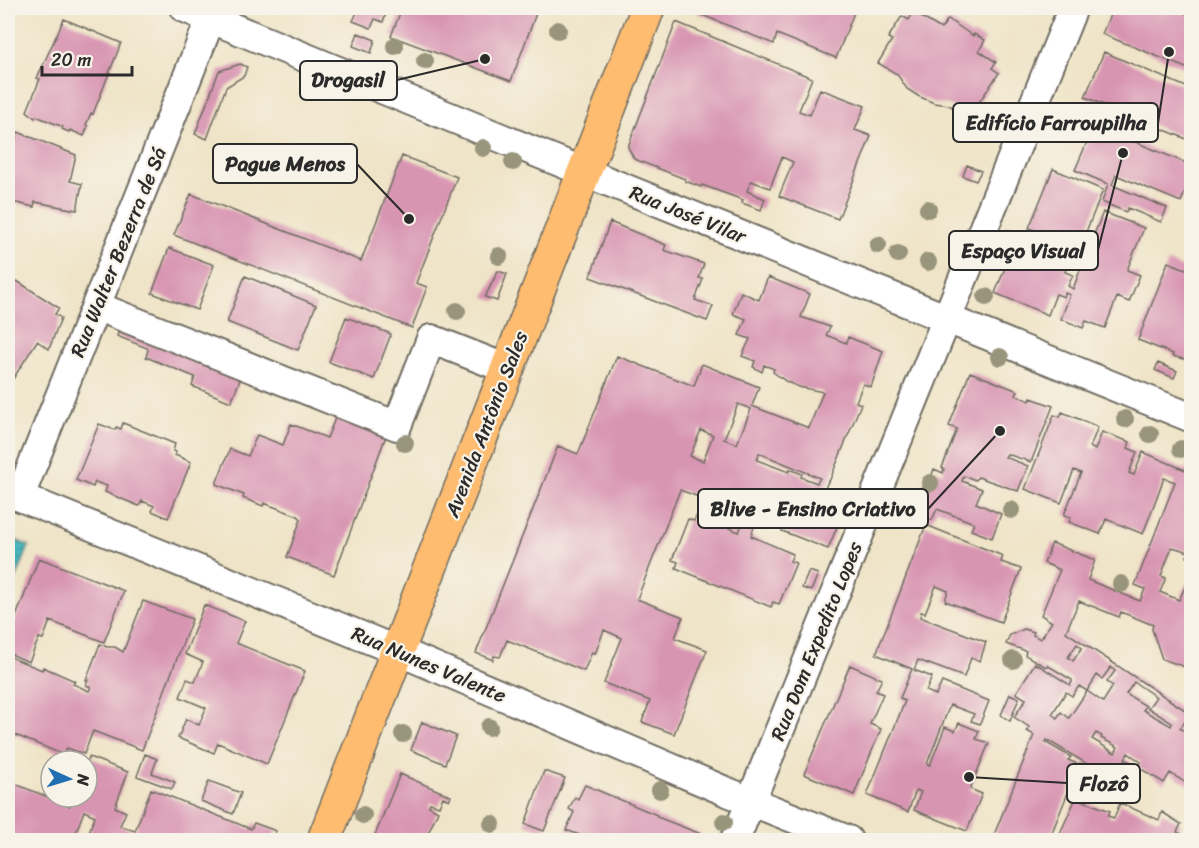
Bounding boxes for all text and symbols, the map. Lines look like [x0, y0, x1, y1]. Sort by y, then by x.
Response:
scale bar [42, 39, 132, 77]
text: 20 m [51, 44, 91, 76]
callout: Drogasil [300, 61, 397, 100]
text: Drogasil [311, 61, 386, 99]
callout: Edifício Farroupilha [953, 103, 1158, 142]
text: Edifício Farroupilha [965, 104, 1148, 142]
street label: Rua Walter Bezerra de Sá [60, 142, 177, 363]
callout: Pague Menos [213, 144, 357, 183]
text: Pague Menos [225, 145, 345, 183]
street label: Rua José Vilar [624, 175, 752, 254]
callout: Espaço Visual [949, 231, 1098, 270]
text: Espaço Visual [961, 232, 1086, 270]
street label: Avenida Antônio Sales [434, 325, 538, 523]
callout: Blive - Ensino Criativo [698, 489, 928, 528]
text: Blive - Ensino Criativo [710, 490, 916, 528]
street label: Rua Dom Expedito Lopes [761, 536, 873, 746]
street label: Rua Nunes Valente [346, 616, 512, 713]
north arrow [39, 749, 99, 809]
callout: Flozô [1067, 764, 1140, 803]
text: Flozô [1079, 765, 1130, 803]
text: N [69, 772, 98, 787]

